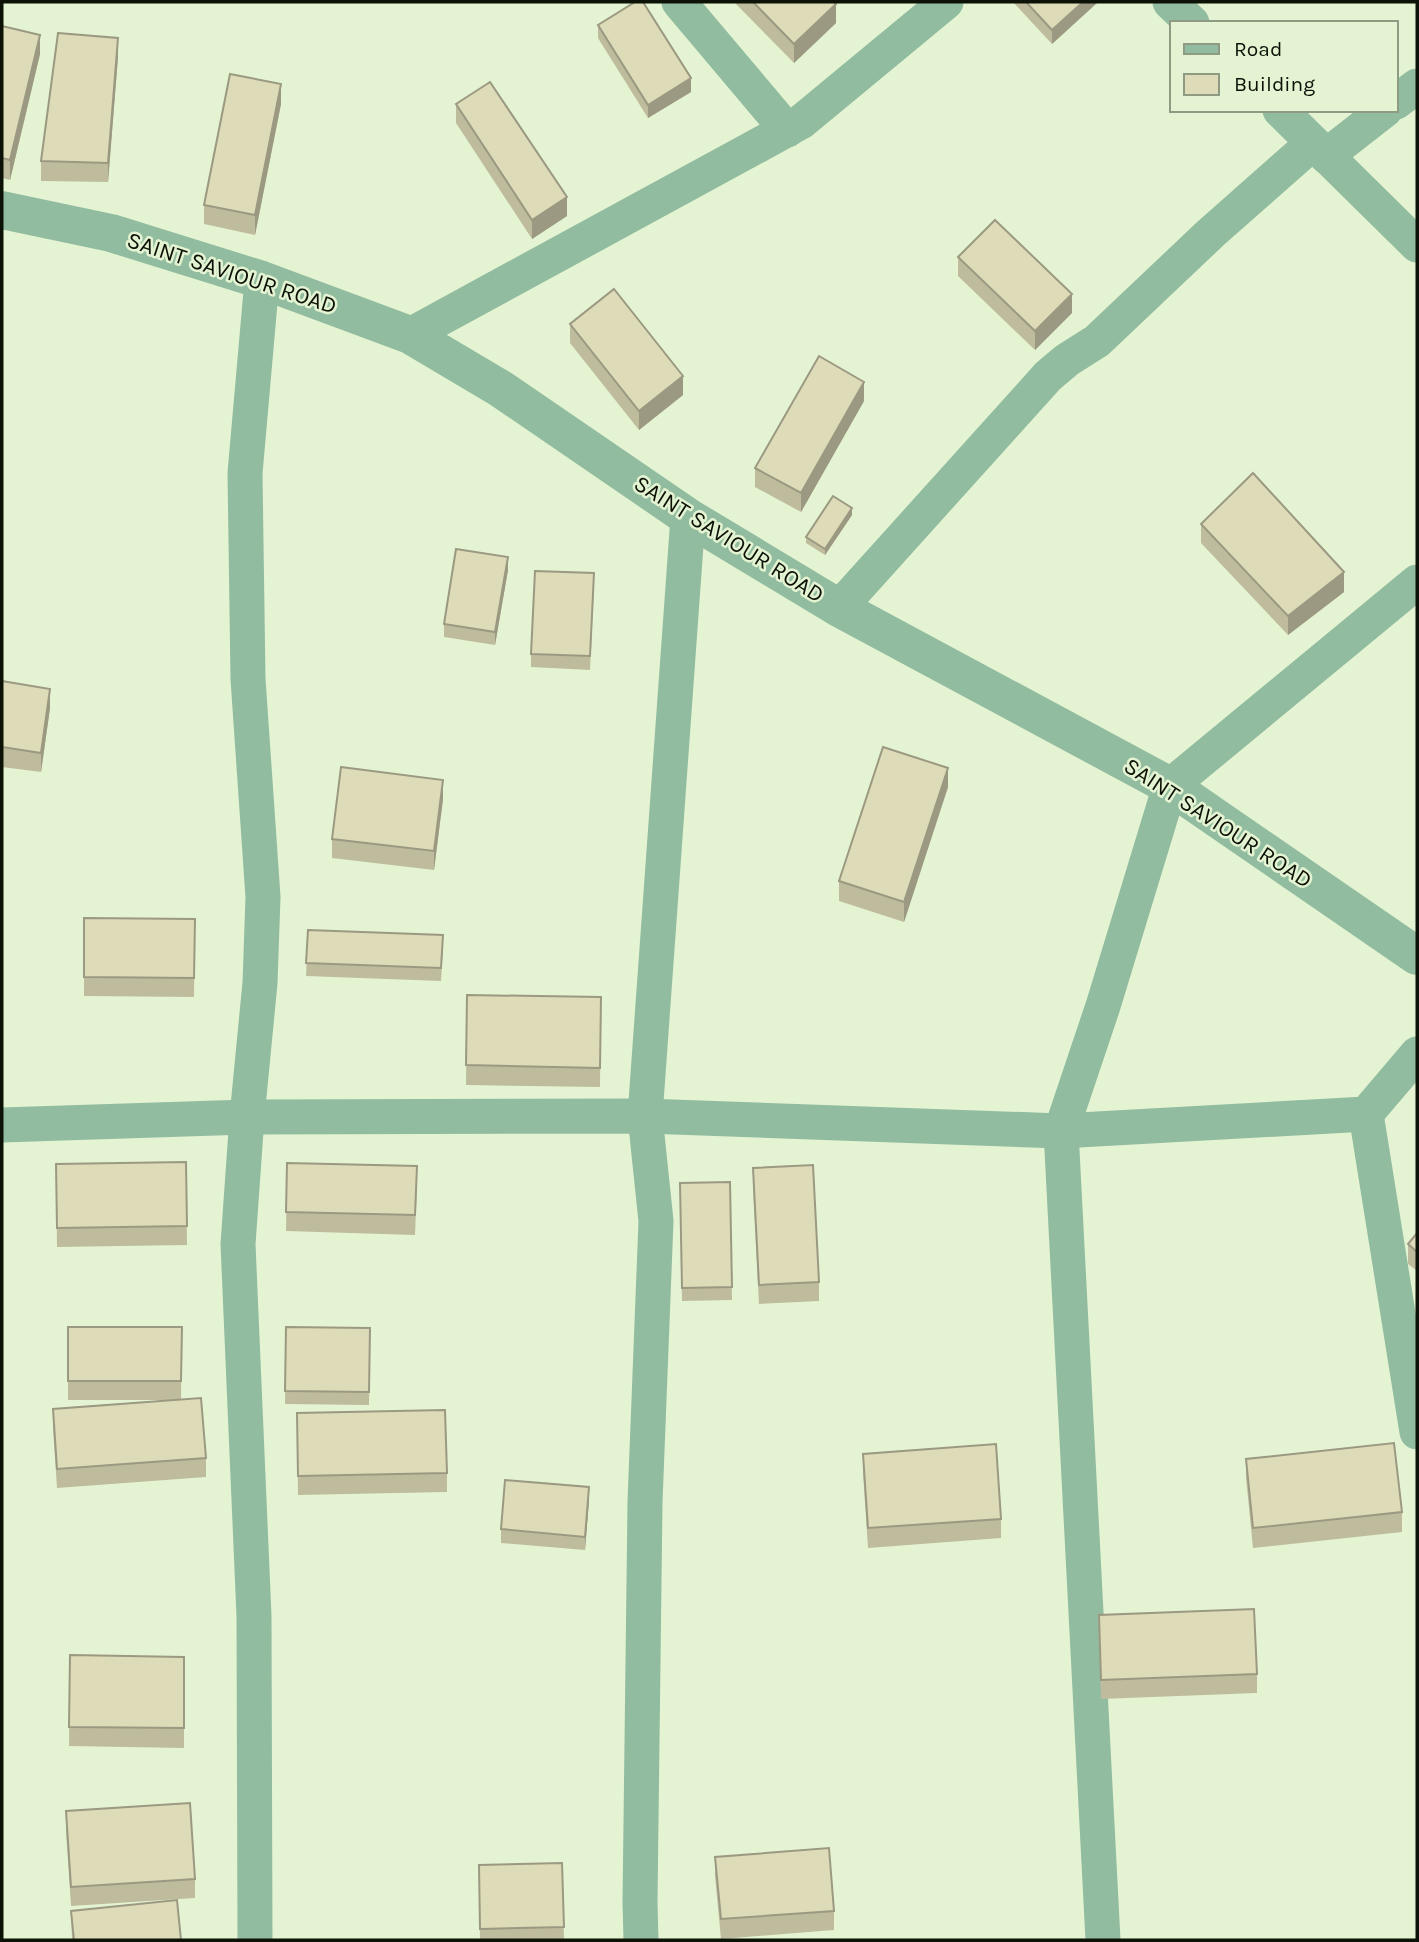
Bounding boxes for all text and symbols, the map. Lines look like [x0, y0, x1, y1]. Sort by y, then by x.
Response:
legend [1170, 21, 1398, 112]
text: Road [1234, 37, 1282, 61]
text: Building [1234, 72, 1315, 96]
street label: SAINT SAVIOUR ROAD [124, 226, 340, 320]
street label: SAINT SAVIOUR ROAD [629, 470, 829, 608]
street label: SAINT SAVIOUR ROAD [1119, 752, 1317, 894]

